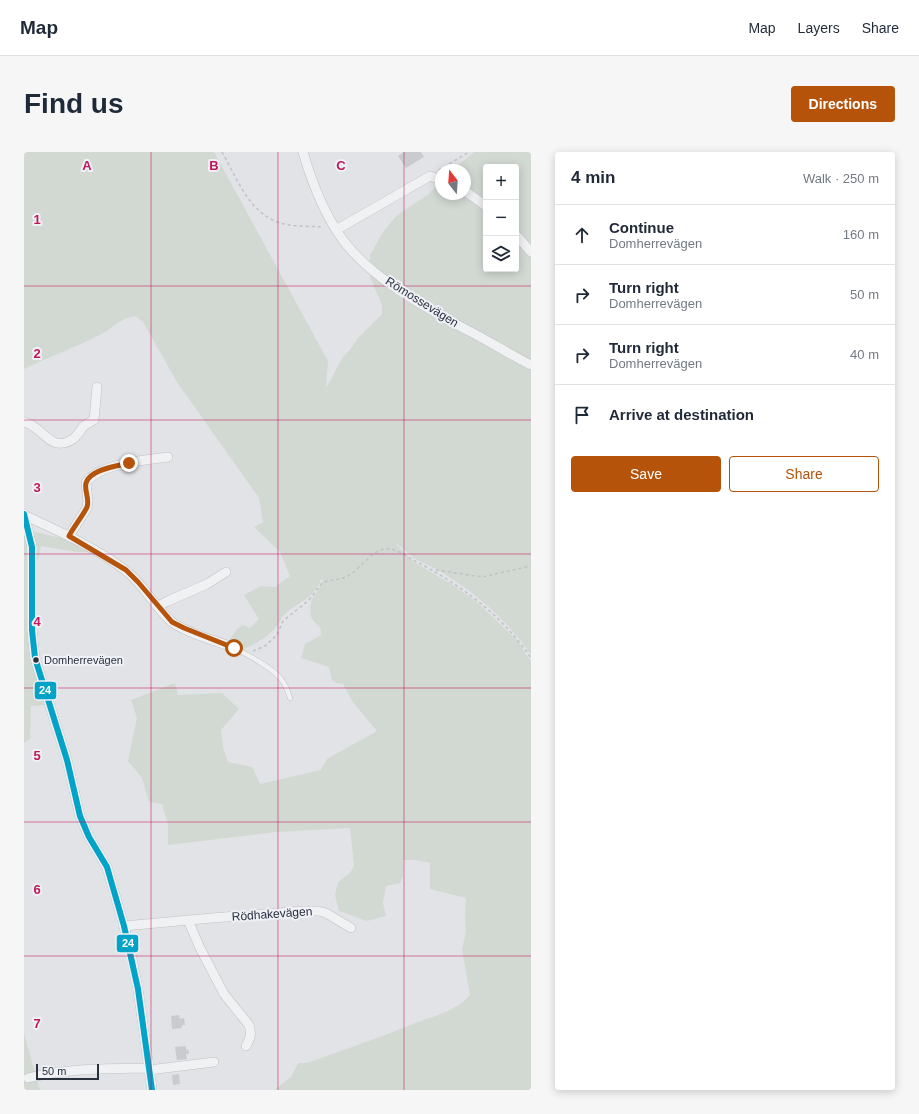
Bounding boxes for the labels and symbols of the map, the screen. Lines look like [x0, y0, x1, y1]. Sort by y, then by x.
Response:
text: A [82, 158, 92, 173]
text: B [209, 158, 219, 173]
text: C [336, 158, 346, 173]
north arrow [435, 164, 471, 200]
text: 1 [33, 212, 41, 227]
street label: Römossevägen [383, 274, 461, 330]
text: 2 [33, 346, 41, 361]
route end [120, 454, 138, 472]
text: 3 [33, 480, 41, 495]
text: 4 [33, 614, 41, 629]
route start [225, 639, 243, 657]
place label: Domherrevägen [44, 654, 123, 666]
marker: Domherrevägen [31, 655, 41, 665]
line badge: 24 [34, 681, 57, 700]
text: 24 [39, 684, 52, 696]
text: 5 [33, 748, 41, 763]
text: 6 [33, 882, 41, 897]
street label: Rödhakevägen [231, 904, 313, 924]
line badge: 24 [116, 934, 139, 953]
text: 24 [122, 937, 135, 949]
text: 7 [33, 1016, 41, 1031]
scale bar [36, 1062, 99, 1081]

